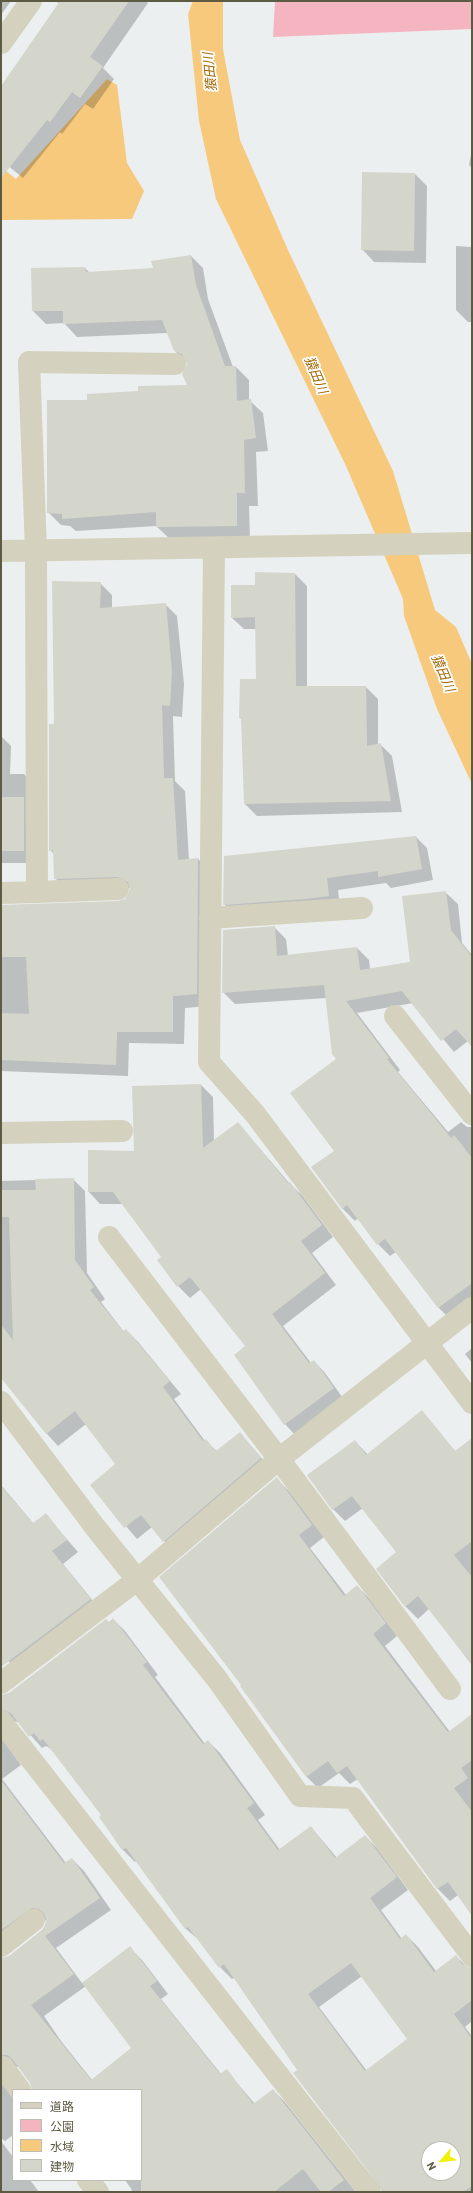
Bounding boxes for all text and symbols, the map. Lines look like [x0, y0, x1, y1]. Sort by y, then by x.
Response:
water label: 猿田川 [200, 52, 220, 92]
water label: 猿田川 [301, 354, 331, 396]
water label: 猿田川 [428, 652, 458, 694]
legend [12, 2089, 142, 2181]
text: 道路 [50, 2099, 74, 2113]
text: 公園 [50, 2119, 74, 2133]
text: 水域 [50, 2139, 74, 2153]
north arrow [421, 2141, 461, 2181]
text: 建物 [50, 2159, 74, 2173]
text: N [423, 2160, 438, 2173]

